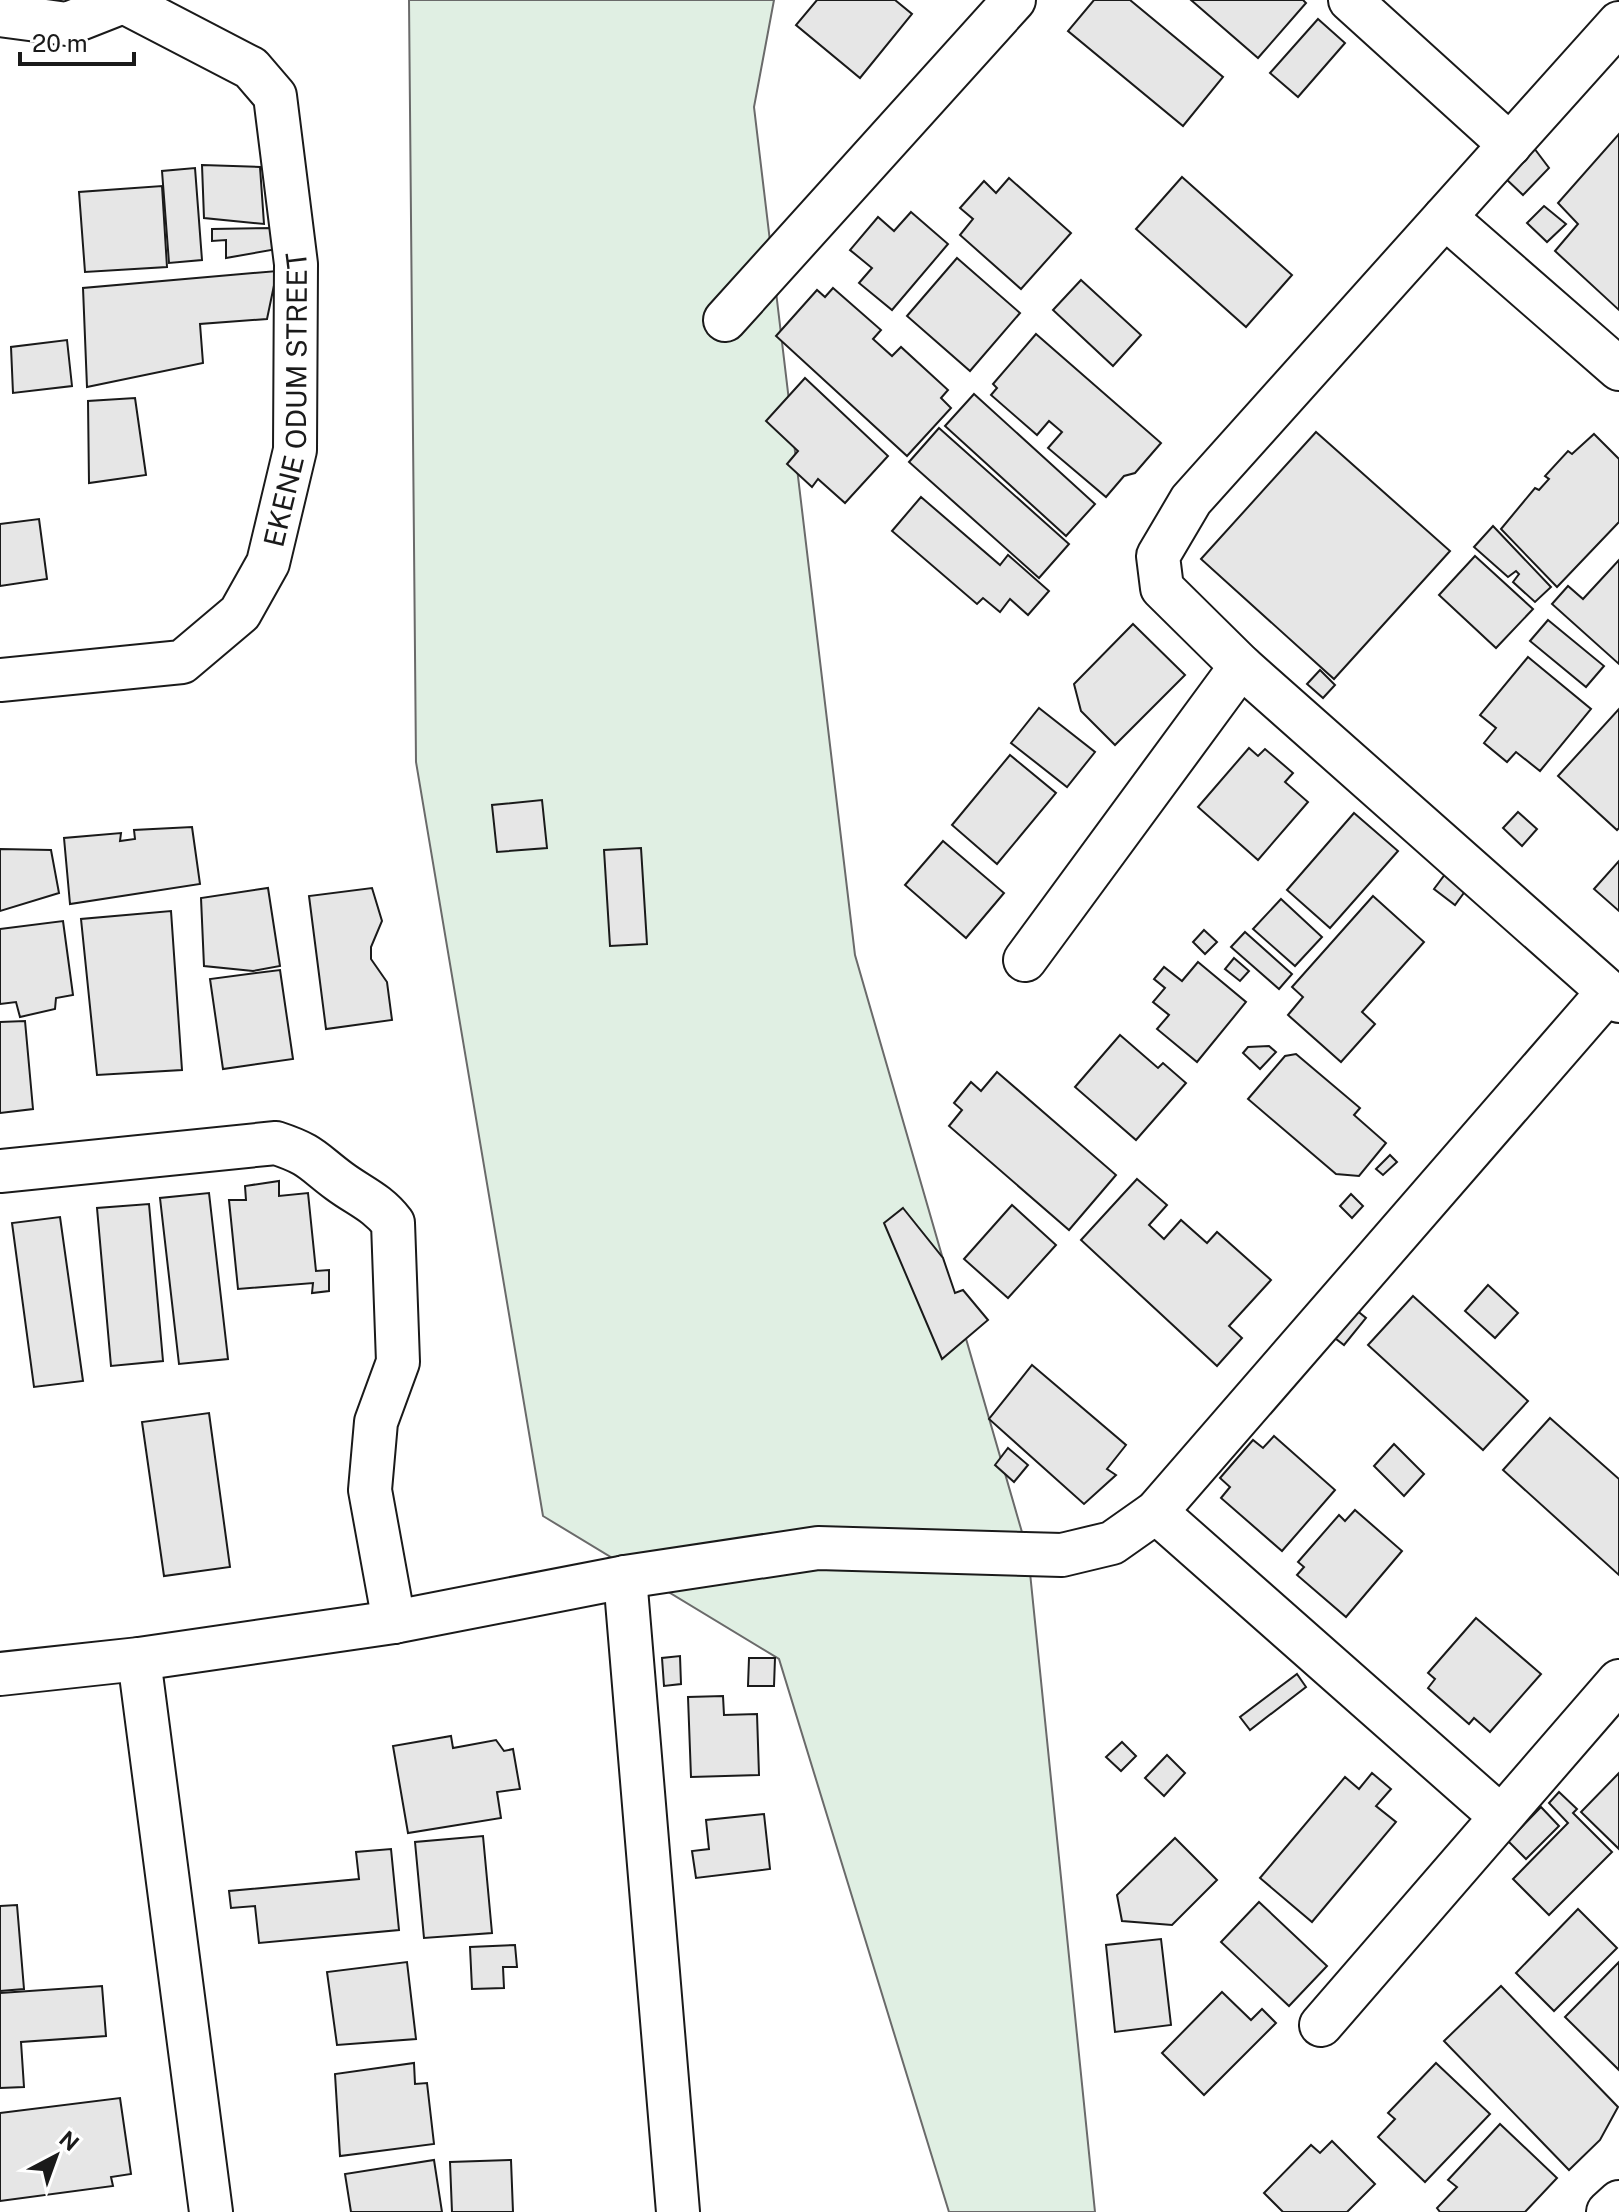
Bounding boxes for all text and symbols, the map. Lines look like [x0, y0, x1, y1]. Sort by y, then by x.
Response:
scale bar [20, 16, 134, 66]
text: 20 m [32, 29, 88, 57]
street label: EKENE ODUM STREET [256, 250, 313, 550]
north arrow [16, 2116, 96, 2196]
text: N [54, 2125, 84, 2156]

